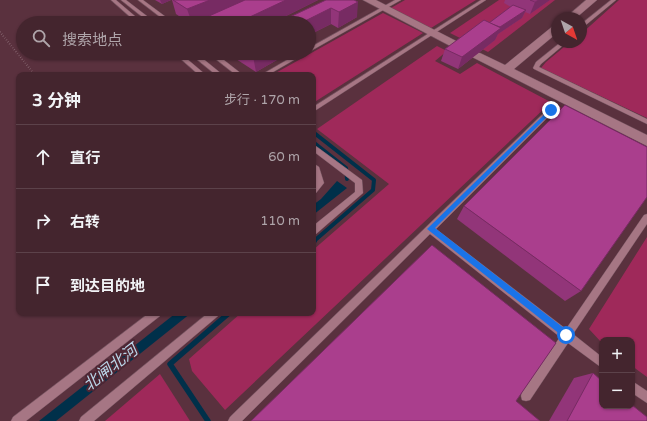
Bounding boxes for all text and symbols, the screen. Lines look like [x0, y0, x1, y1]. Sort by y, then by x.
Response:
north arrow [551, 12, 587, 48]
search box [16, 16, 316, 60]
icon: search [30, 27, 52, 49]
text: 搜索地点 [62, 31, 122, 49]
text: 3 分钟 [32, 90, 81, 111]
text: 步行 · 170 m [224, 92, 300, 108]
route end [542, 101, 560, 119]
icon: ahead [32, 146, 54, 168]
text: 直行 [70, 149, 100, 167]
text: 60 m [268, 149, 300, 165]
icon: right [32, 210, 54, 232]
text: 右转 [70, 213, 100, 231]
text: 110 m [260, 213, 300, 229]
icon: arrive [32, 274, 54, 296]
text: 到达目的地 [70, 277, 145, 295]
route start [557, 326, 575, 344]
map controls [599, 337, 635, 409]
button: + [599, 337, 635, 373]
water label: 北闸北河 [79, 338, 144, 395]
button: − [599, 373, 635, 409]

